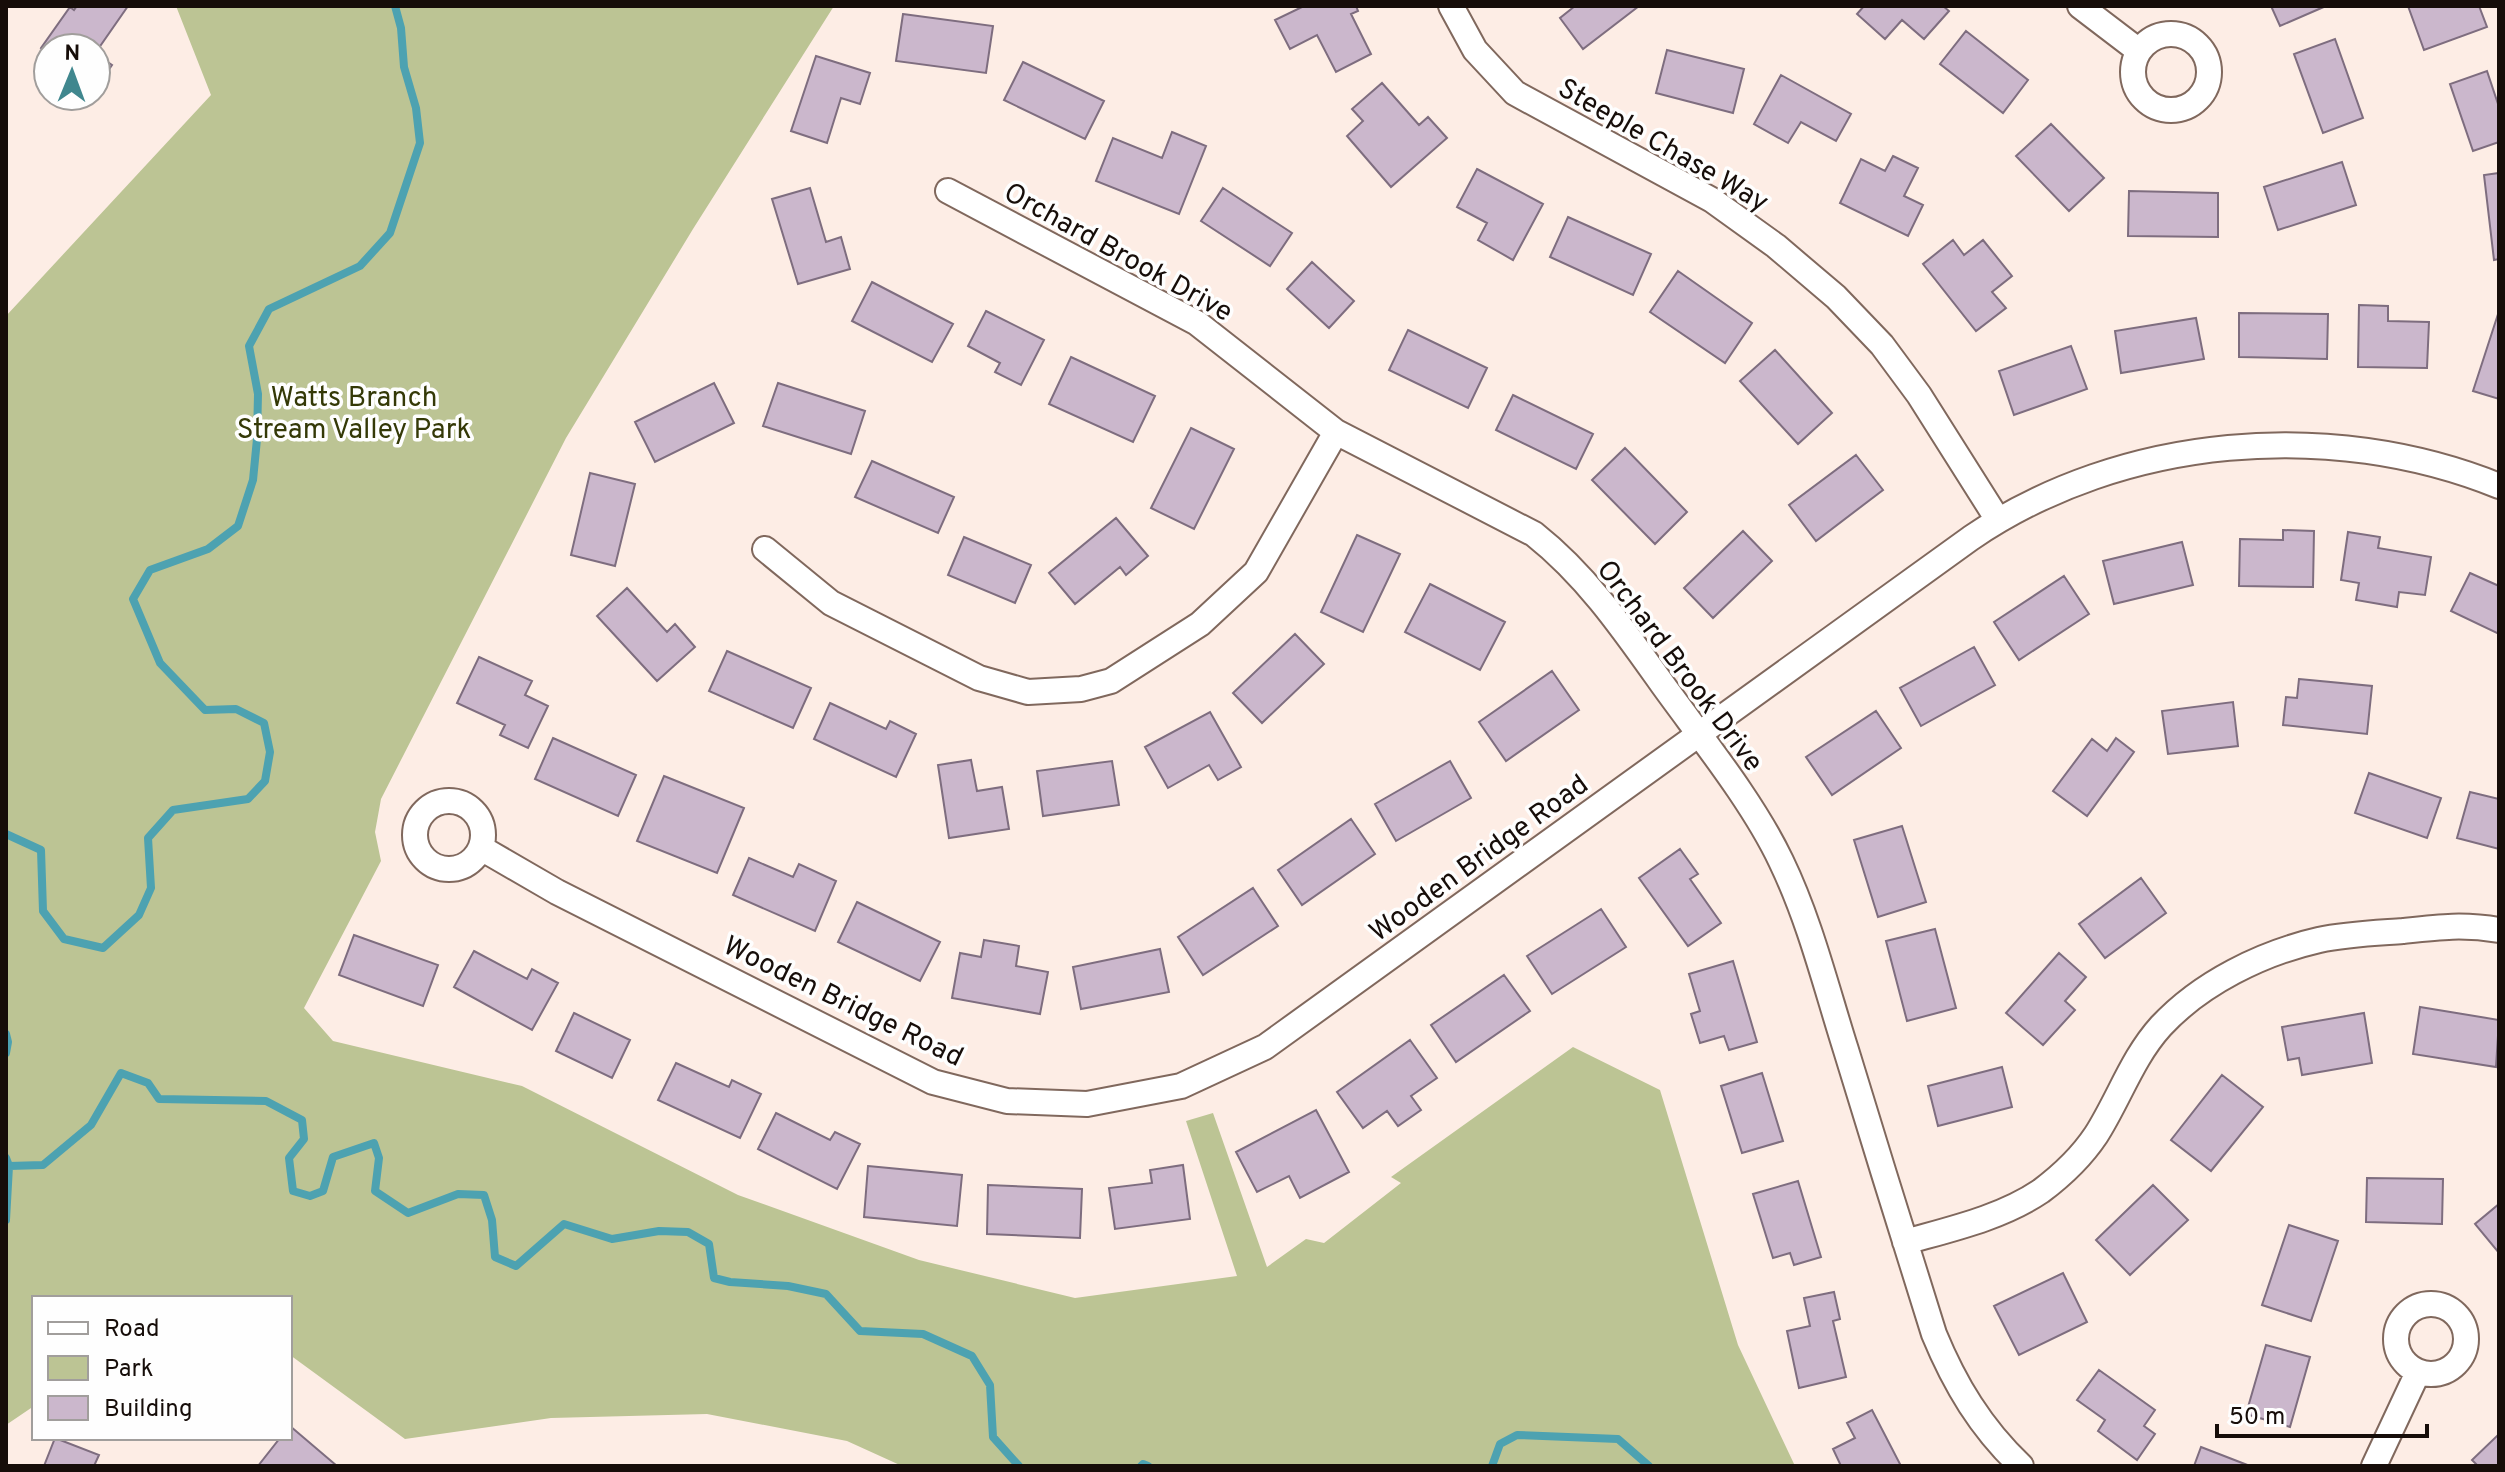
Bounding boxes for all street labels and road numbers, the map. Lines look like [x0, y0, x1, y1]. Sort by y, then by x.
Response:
street label: Steeple Chase Way [1551, 72, 1774, 222]
street label: Orchard Brook Drive [997, 176, 1238, 331]
street label: Orchard Brook Drive [1587, 554, 1770, 780]
street label: Wooden Bridge Road [1363, 768, 1597, 951]
street label: Wooden Bridge Road [717, 929, 969, 1076]

